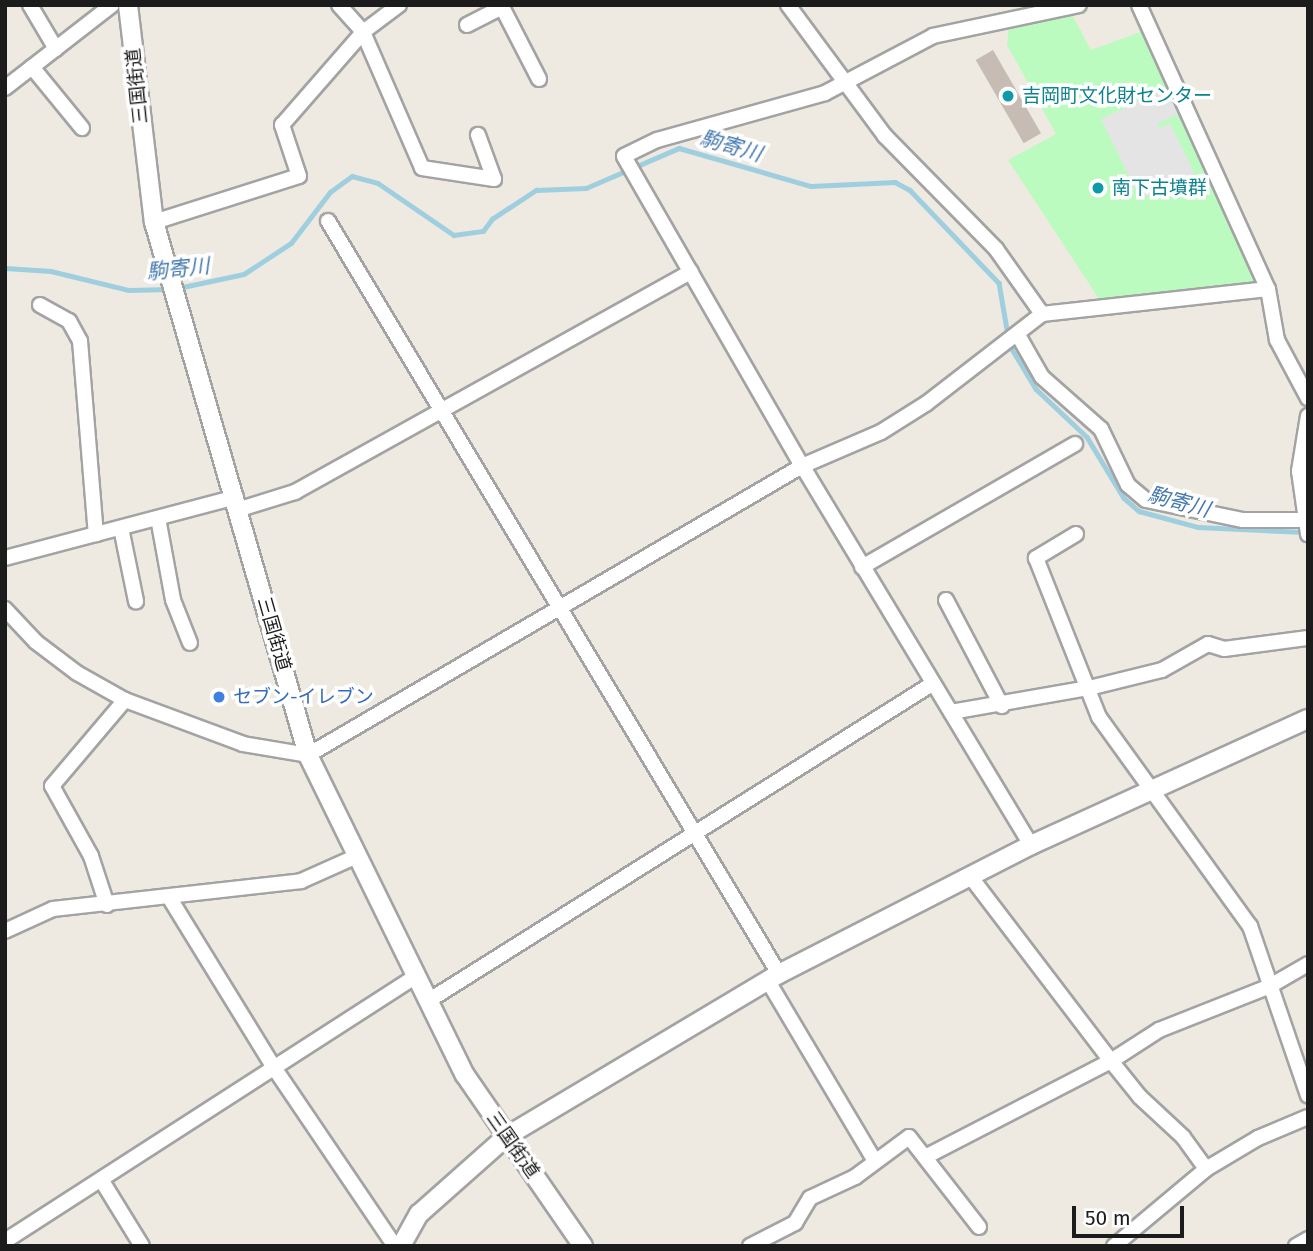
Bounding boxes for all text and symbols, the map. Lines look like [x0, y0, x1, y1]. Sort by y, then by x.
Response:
street label: 三国街道 [122, 47, 152, 125]
place label: 吉岡町文化財センター [1022, 85, 1212, 107]
marker: 吉岡町文化財センター [1000, 88, 1016, 104]
water label: 駒寄川 [697, 125, 765, 167]
place label: 南下古墳群 [1112, 177, 1207, 199]
marker: 南下古墳群 [1090, 180, 1106, 196]
water label: 駒寄川 [145, 253, 211, 285]
water label: 駒寄川 [1145, 482, 1213, 522]
street label: 三国街道 [253, 594, 295, 674]
place label: セブン-イレブン [233, 686, 374, 708]
marker: セブン-イレブン [211, 689, 227, 705]
street label: 三国街道 [482, 1107, 544, 1183]
scale bar [1075, 1192, 1187, 1236]
text: 50 m [1085, 1205, 1131, 1231]

